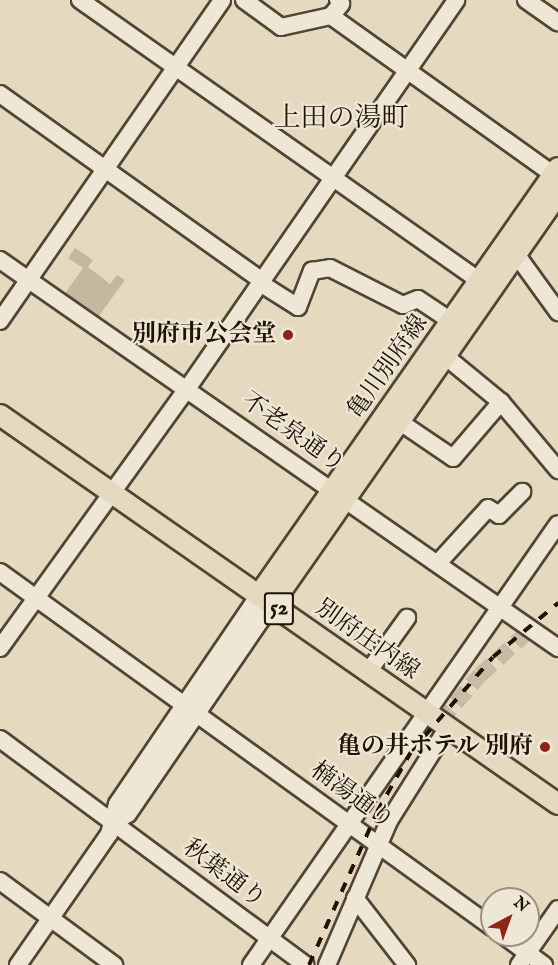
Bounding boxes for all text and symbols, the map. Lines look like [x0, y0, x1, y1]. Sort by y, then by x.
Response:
district label: 上田の湯町 [274, 104, 408, 136]
street label: 亀川別府線 [342, 310, 434, 424]
place label: 別府市公会堂 [132, 321, 276, 349]
marker: 別府市公会堂 [281, 328, 295, 342]
street label: 不老泉通り [236, 387, 350, 479]
road number: 52 [262, 590, 296, 628]
street label: 別府庄内線 [310, 594, 424, 686]
place label: 亀の井ホテル 別府 [336, 733, 533, 761]
marker: 亀の井ホテル 別府 [538, 740, 552, 754]
street label: 楠湯通り [305, 756, 399, 836]
street label: 秋葉通り [177, 834, 271, 914]
north arrow [480, 887, 540, 947]
text: N [509, 893, 532, 917]

